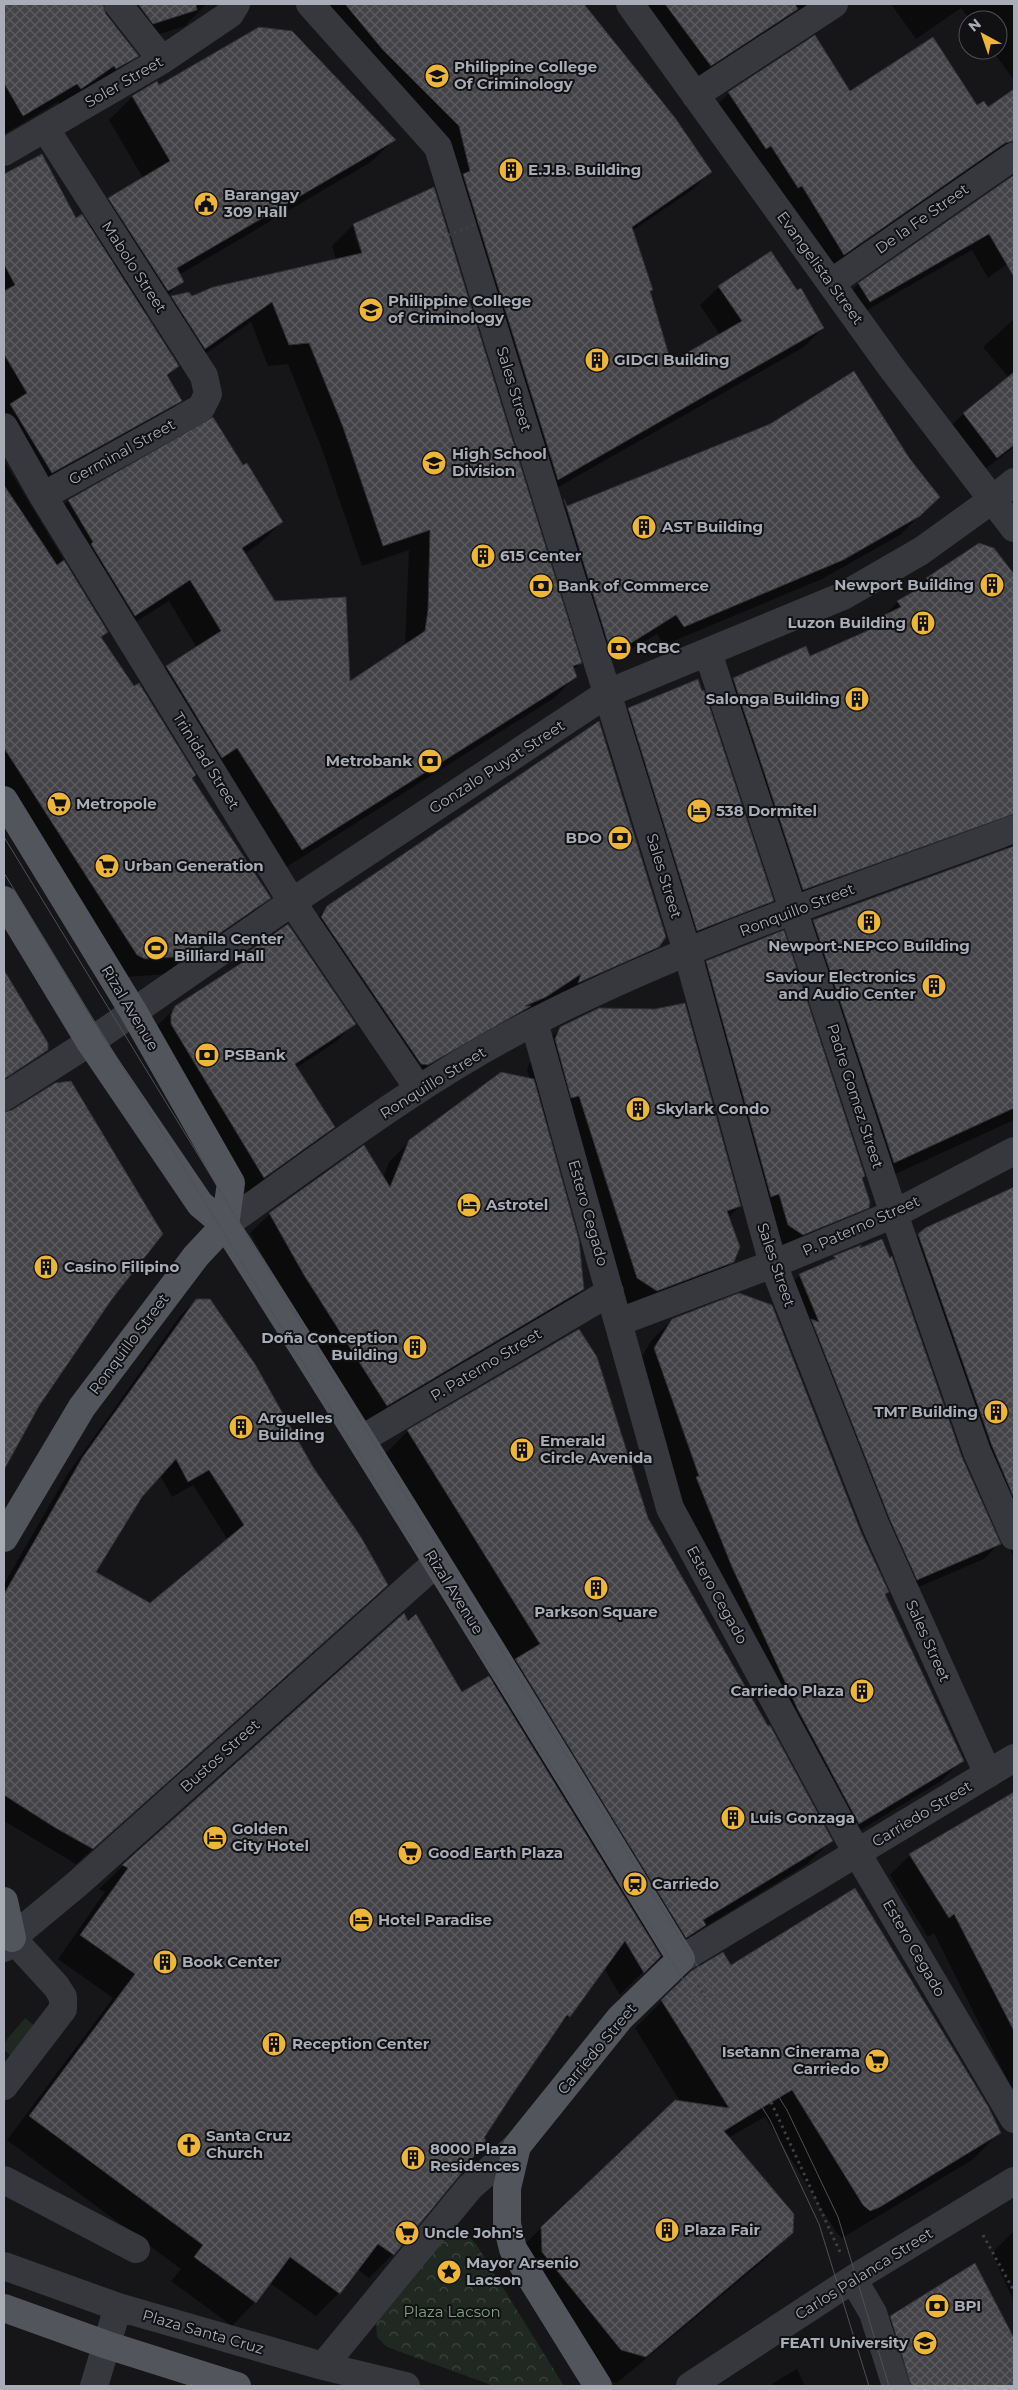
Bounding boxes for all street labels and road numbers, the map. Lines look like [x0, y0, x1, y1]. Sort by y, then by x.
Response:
street label: Soler Street [81, 52, 166, 112]
street label: De la Fe Street [871, 179, 972, 258]
street label: Evangelista Street [773, 207, 868, 328]
street label: Mabolo Street [98, 217, 171, 316]
street label: Sales Street [493, 344, 536, 434]
street label: Germinal Street [65, 414, 178, 489]
street label: Trinidad Street [169, 709, 244, 813]
street label: Gonzalo Puyat Street [425, 716, 568, 818]
street label: Sales Street [643, 831, 686, 921]
street label: Ronquillo Street [737, 879, 857, 940]
street label: Rizal Avenue [98, 962, 163, 1054]
street label: Padre Gomez Street [823, 1021, 888, 1171]
street label: Ronquillo Street [376, 1042, 489, 1123]
street label: Estero Cegado [564, 1158, 613, 1268]
street label: P. Paterno Street [799, 1191, 922, 1260]
street label: Sales Street [753, 1220, 800, 1309]
street label: Ronquillo Street [84, 1289, 173, 1398]
street label: P. Paterno Street [427, 1324, 545, 1405]
street label: Estero Cegado [683, 1542, 752, 1647]
street label: Rizal Avenue [421, 1546, 488, 1637]
street label: Sales Street [902, 1597, 955, 1685]
street label: Bustos Street [176, 1715, 263, 1796]
street label: Carriedo Street [868, 1776, 975, 1851]
street label: Estero Cegado [879, 1896, 950, 2000]
street label: Carriedo Street [553, 1999, 640, 2098]
street label: Carlos Palanca Street [791, 2223, 936, 2324]
street label: Plaza Santa Cruz [140, 2305, 266, 2358]

